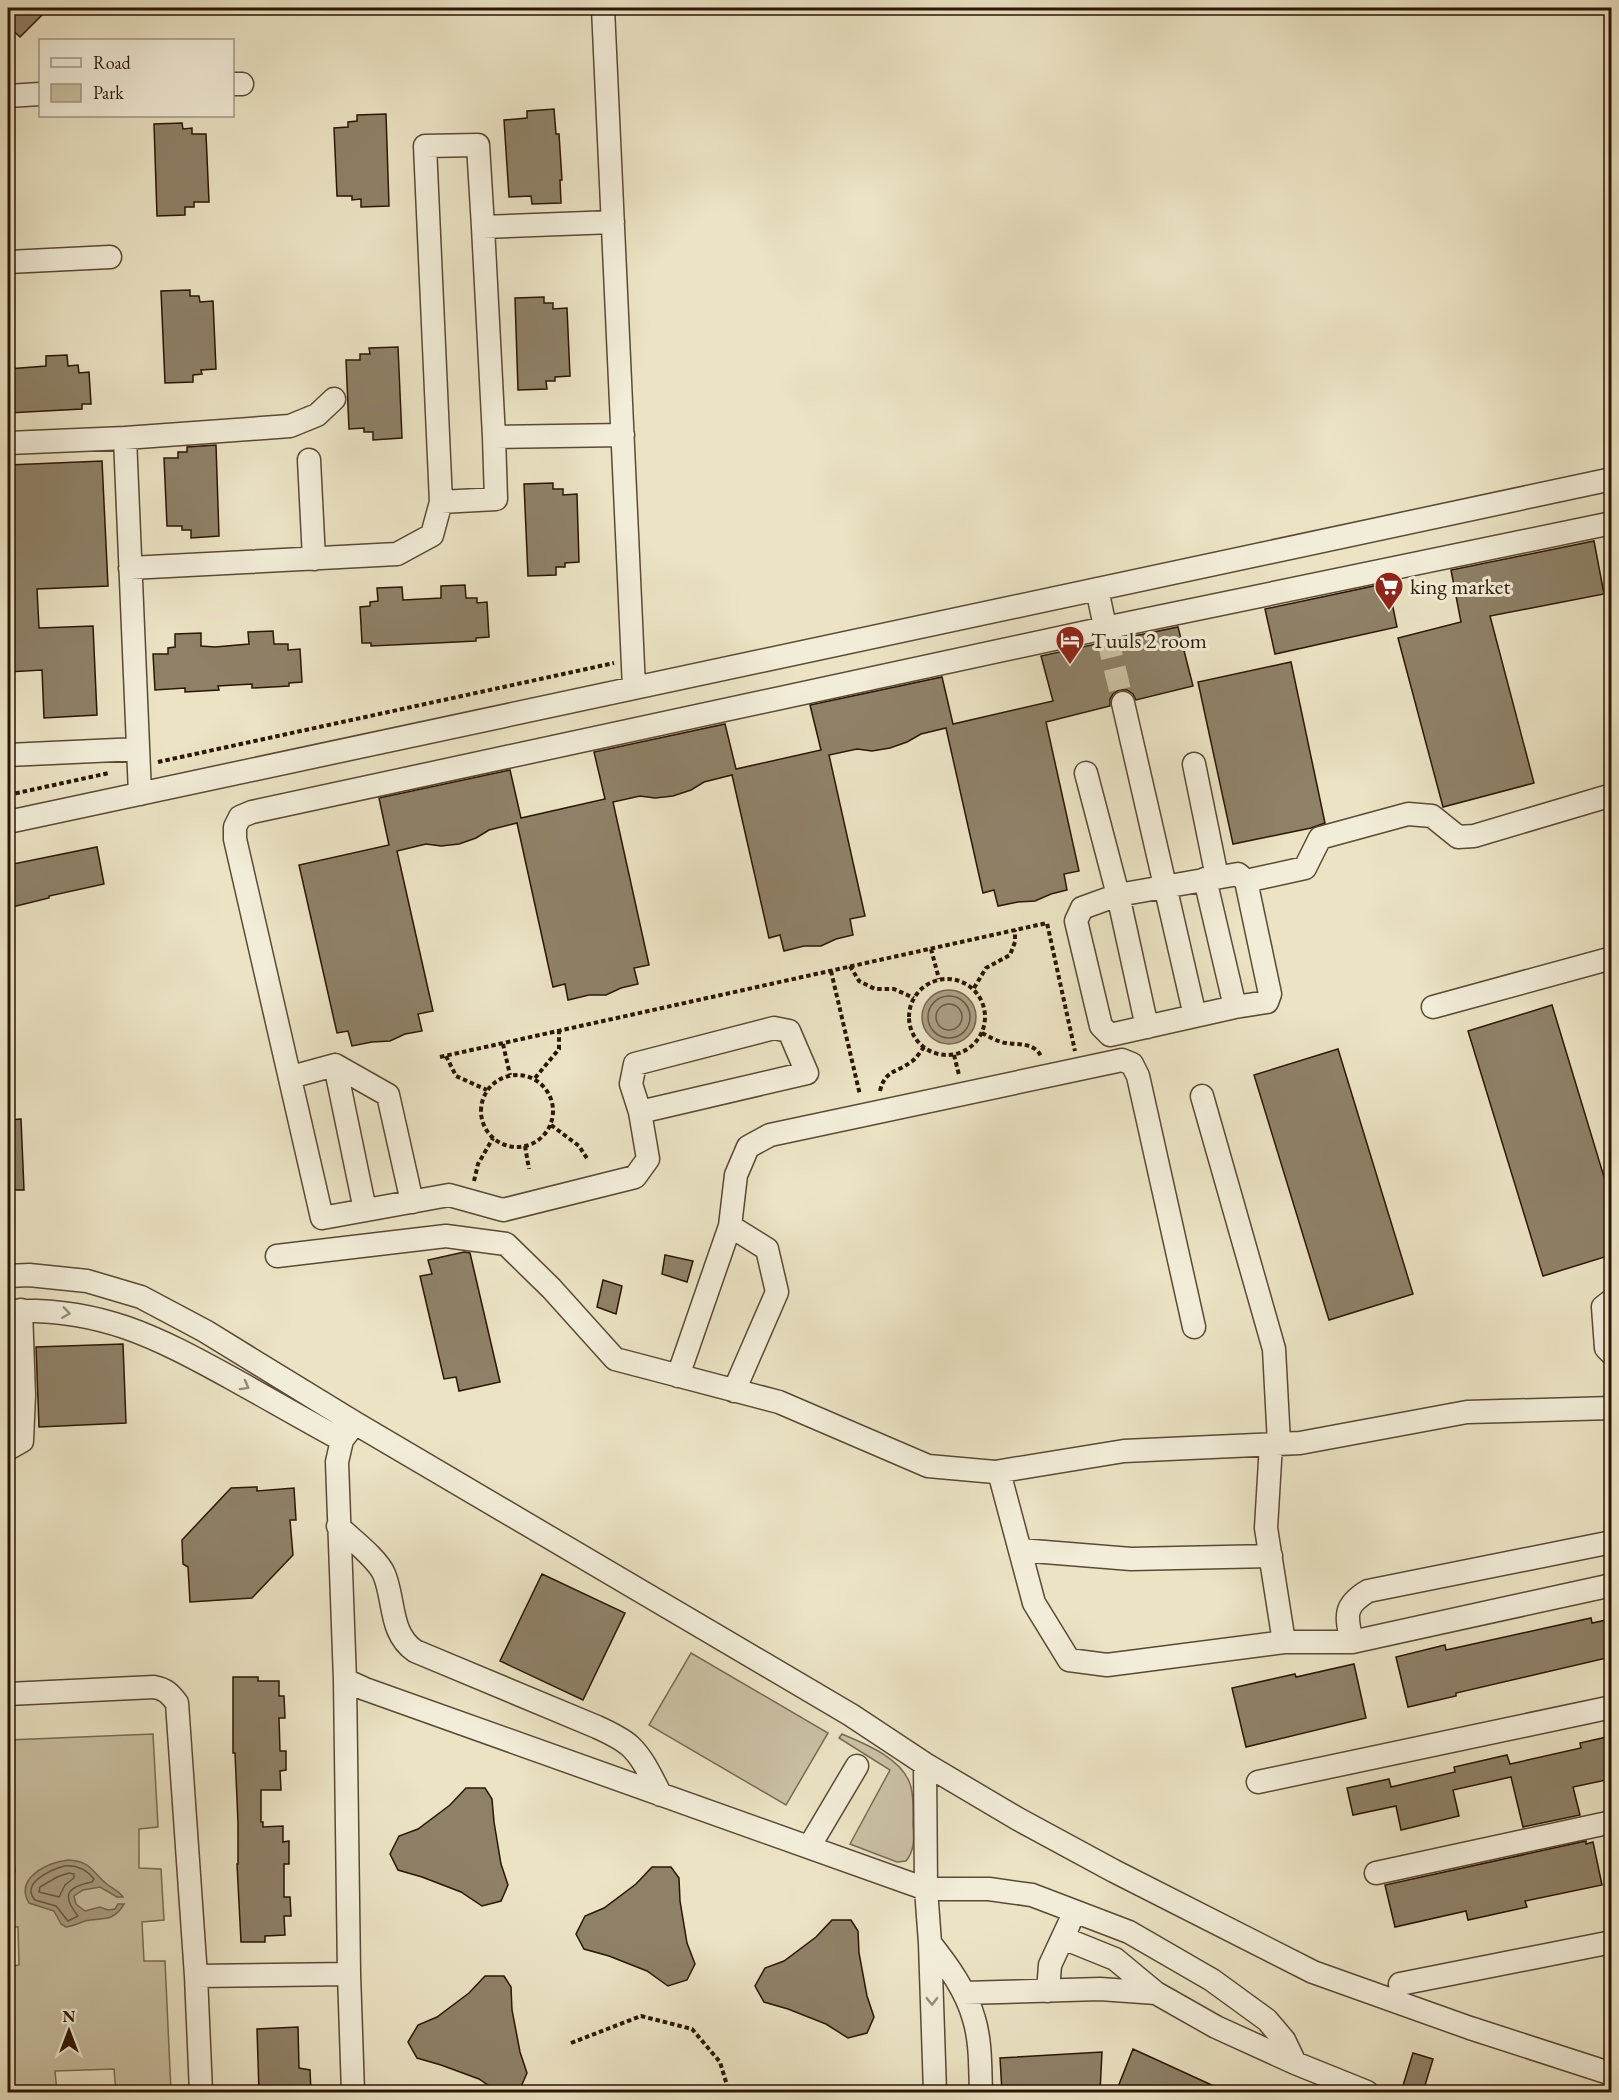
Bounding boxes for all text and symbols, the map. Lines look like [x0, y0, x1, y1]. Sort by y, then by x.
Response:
legend [39, 39, 234, 117]
text: Road [93, 51, 132, 74]
text: Park [93, 81, 124, 104]
supermarket icon: king market [1373, 570, 1405, 612]
place label: king market [1410, 572, 1510, 601]
hotel icon: Tuuls 2 room [1054, 624, 1086, 666]
place label: Tuuls 2 room [1091, 626, 1207, 655]
one-way arrow [61, 1306, 70, 1318]
one-way arrow [239, 1379, 249, 1390]
one-way arrow [926, 1997, 939, 2006]
north arrow [39, 2001, 99, 2061]
text: N [63, 2006, 76, 2027]

